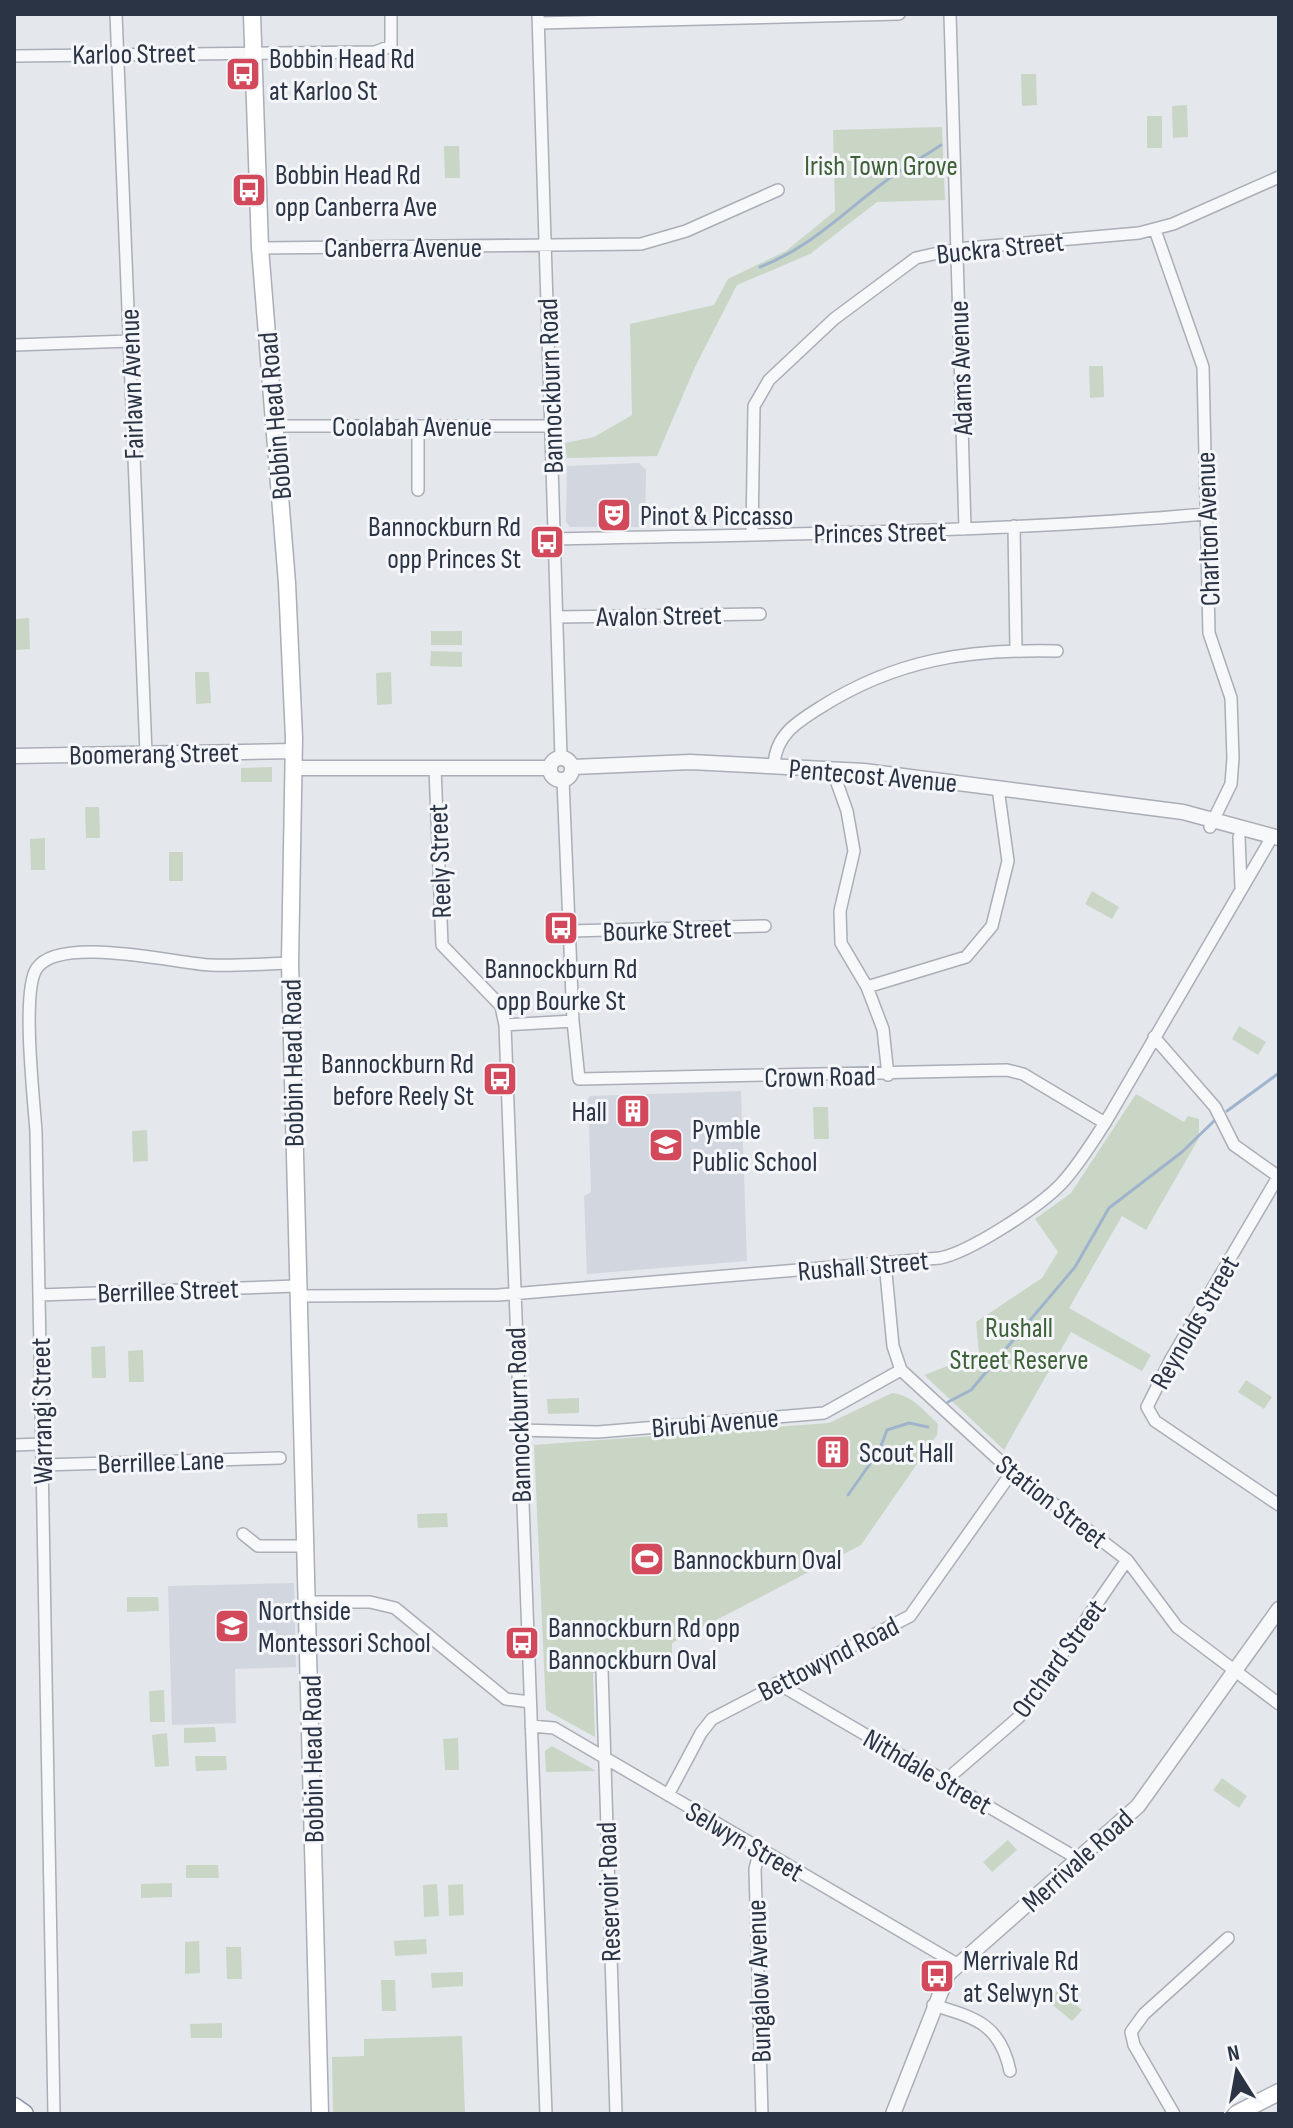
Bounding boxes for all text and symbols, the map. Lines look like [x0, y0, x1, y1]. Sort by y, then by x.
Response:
street label: Karloo Street [72, 37, 196, 72]
place label: Bobbin Head Rd at Karloo St [269, 43, 415, 108]
bus stop icon: Bobbin Head Rd at Karloo St [224, 55, 262, 93]
park label: Irish Town Grove [804, 150, 958, 183]
place label: Bobbin Head Rd opp Canberra Ave [275, 159, 437, 224]
bus stop icon: Bobbin Head Rd opp Canberra Ave [230, 171, 268, 209]
street label: Buckra Street [935, 225, 1066, 272]
street label: Canberra Avenue [324, 232, 482, 265]
street label: Bannockburn Road [532, 298, 571, 474]
street label: Adams Avenue [943, 300, 980, 437]
street label: Fairlawn Avenue [113, 308, 152, 460]
street label: Bobbin Head Road [252, 331, 299, 501]
street label: Coolabah Avenue [332, 411, 492, 444]
street label: Charlton Avenue [1189, 451, 1228, 607]
theatre icon: Pinot & Piccasso [595, 496, 633, 534]
place label: Pinot & Piccasso [640, 500, 793, 533]
place label: Bannockburn Rd opp Princes St [368, 511, 521, 576]
street label: Princes Street [813, 516, 947, 551]
bus stop icon: Bannockburn Rd opp Princes St [528, 523, 566, 561]
street label: Avalon Street [595, 599, 722, 634]
street label: Boomerang Street [69, 737, 239, 772]
street label: Pentecost Avenue [787, 753, 959, 800]
street label: Reely Street [422, 803, 459, 919]
bus stop icon: Bannockburn Rd opp Bourke St [542, 909, 580, 947]
street label: Bourke Street [602, 912, 732, 949]
place label: Bannockburn Rd opp Bourke St [485, 953, 637, 1018]
street label: Bobbin Head Road [276, 979, 311, 1147]
place label: Bannockburn Rd before Reely St [321, 1048, 474, 1113]
bus stop icon: Bannockburn Rd before Reely St [481, 1060, 519, 1098]
street label: Crown Road [764, 1060, 876, 1095]
building icon: Hall [614, 1092, 652, 1130]
place label: Hall [572, 1096, 607, 1129]
place label: Pymble Public School [692, 1114, 817, 1179]
school or university icon: Pymble Public School [647, 1126, 685, 1164]
street label: Rushall Street [796, 1244, 930, 1289]
street label: Reynolds Street [1144, 1250, 1247, 1395]
street label: Berrillee Street [97, 1273, 239, 1310]
park label: Rushall Street Reserve [950, 1312, 1088, 1377]
street label: Bannockburn Road [500, 1327, 539, 1503]
street label: Warrangi Street [25, 1337, 60, 1485]
street label: Birubi Avenue [650, 1402, 780, 1445]
building icon: Scout Hall [814, 1433, 852, 1471]
place label: Scout Hall [859, 1437, 954, 1470]
street label: Berrillee Lane [97, 1444, 225, 1481]
street label: Station Street [989, 1449, 1113, 1556]
sports icon: Bannockburn Oval [628, 1540, 666, 1578]
place label: Bannockburn Oval [673, 1544, 842, 1577]
street label: Orchard Street [1005, 1593, 1113, 1724]
place label: Northside Montessori School [258, 1595, 431, 1660]
school or university icon: Northside Montessori School [213, 1607, 251, 1645]
street label: Bettowynd Road [753, 1610, 904, 1709]
place label: Bannockburn Rd opp Bannockburn Oval [548, 1612, 740, 1677]
bus stop icon: Bannockburn Rd opp Bannockburn Oval [503, 1624, 541, 1662]
street label: Bobbin Head Road [296, 1675, 331, 1843]
street label: Nithdale Street [857, 1722, 997, 1822]
street label: Selwyn Street [679, 1795, 809, 1889]
street label: Merrivale Road [1016, 1803, 1140, 1920]
street label: Reservoir Road [591, 1821, 628, 1962]
street label: Bungalow Avenue [740, 1899, 779, 2063]
place label: Merrivale Rd at Selwyn St [963, 1945, 1079, 2010]
bus stop icon: Merrivale Rd at Selwyn St [918, 1957, 956, 1995]
north arrow [1197, 2032, 1277, 2112]
text: N [1225, 2039, 1242, 2068]

